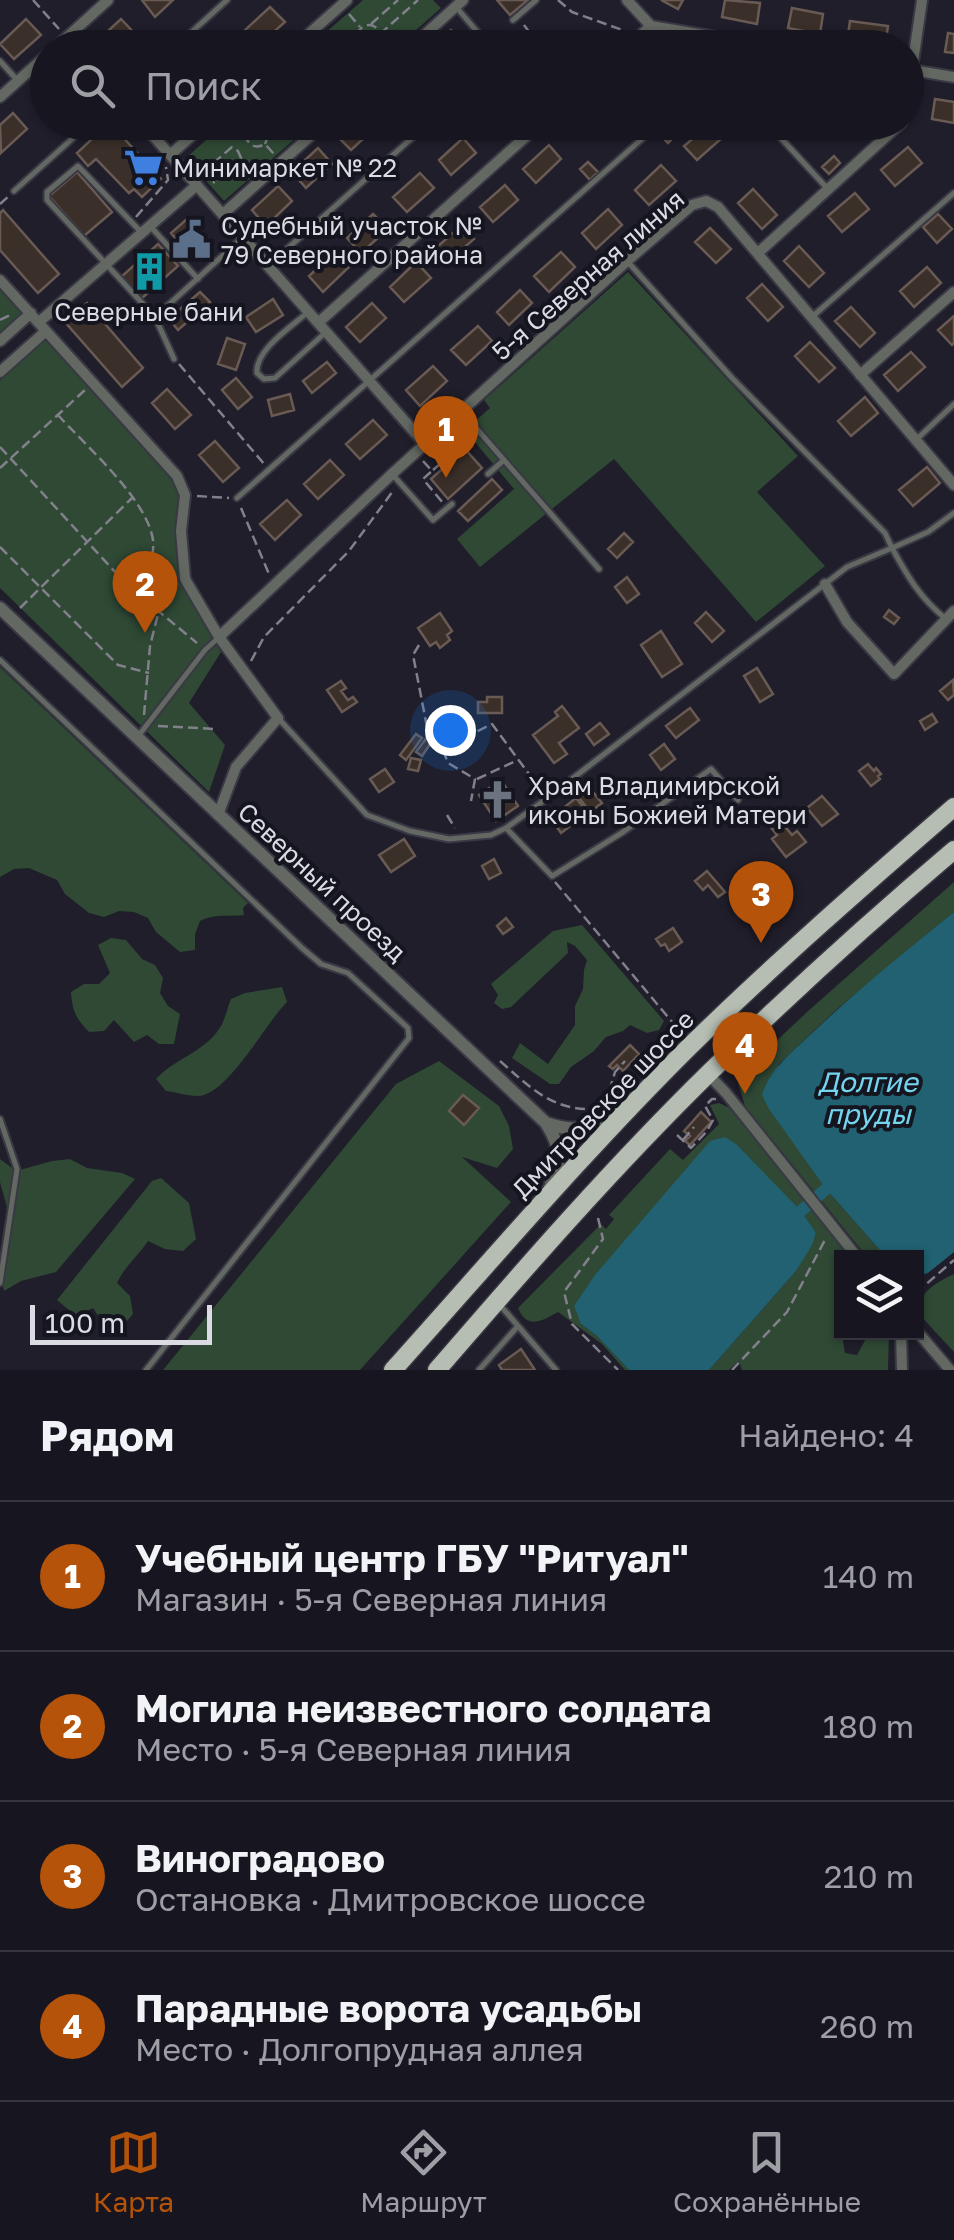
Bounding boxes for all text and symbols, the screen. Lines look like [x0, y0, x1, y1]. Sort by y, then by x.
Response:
search box [30, 30, 924, 140]
icon: search [65, 58, 120, 113]
text: Поиск [145, 63, 262, 108]
supermarket icon: Минимаркет № 22 [122, 147, 164, 189]
place label: Минимаркет № 22 [173, 152, 397, 183]
street label: 5-я Северная линия [485, 183, 690, 367]
place label: Судебный участок № 79 Северного района [221, 210, 483, 270]
public building icon: Судебный участок № 79 Северного района [170, 219, 212, 261]
building icon: Северные бани [128, 250, 170, 292]
place label: Северные бани [54, 296, 244, 327]
pin: 1 [414, 396, 478, 478]
pin: 2 [112, 550, 178, 633]
your location [425, 705, 476, 756]
place label: Храм Владимирской иконы Божией Матери [528, 770, 807, 830]
church icon: Храм Владимирской иконы Божией Матери [477, 779, 519, 821]
street label: Северный проезд [232, 796, 413, 968]
pin: 3 [728, 860, 794, 943]
street label: Дмитровское шоссе [505, 1004, 700, 1204]
pin: 4 [712, 1012, 778, 1094]
water label: Долгие пруды [817, 1065, 919, 1130]
map controls [834, 1250, 924, 1340]
button: layers [834, 1250, 924, 1340]
scale bar [30, 1300, 212, 1344]
text: 100 m [45, 1306, 125, 1339]
text: Рядом [40, 1410, 174, 1460]
text: Найдено: 4 [738, 1416, 914, 1454]
text: Учебный центр ГБУ "Ритуал" [135, 1535, 689, 1580]
text: 1 [64, 1557, 81, 1595]
text: 140 m [823, 1557, 914, 1595]
text: Магазин · 5-я Северная линия [135, 1580, 607, 1618]
text: Могила неизвестного солдата [135, 1685, 711, 1730]
text: 2 [63, 1707, 82, 1745]
text: 180 m [823, 1707, 914, 1745]
text: Место · 5-я Северная линия [135, 1730, 572, 1768]
text: Виноградово [135, 1835, 385, 1880]
text: 3 [63, 1857, 82, 1895]
text: 210 m [824, 1857, 914, 1895]
text: Остановка · Дмитровское шоссе [135, 1880, 646, 1918]
text: Парадные ворота усадьбы [135, 1985, 642, 2030]
text: 4 [62, 2007, 83, 2045]
text: 260 m [820, 2007, 914, 2045]
text: Место · Долгопрудная аллея [135, 2030, 584, 2068]
tab: Карта [93, 2125, 174, 2218]
tab: Маршрут [360, 2125, 487, 2218]
tab: Сохранённые [673, 2125, 861, 2218]

